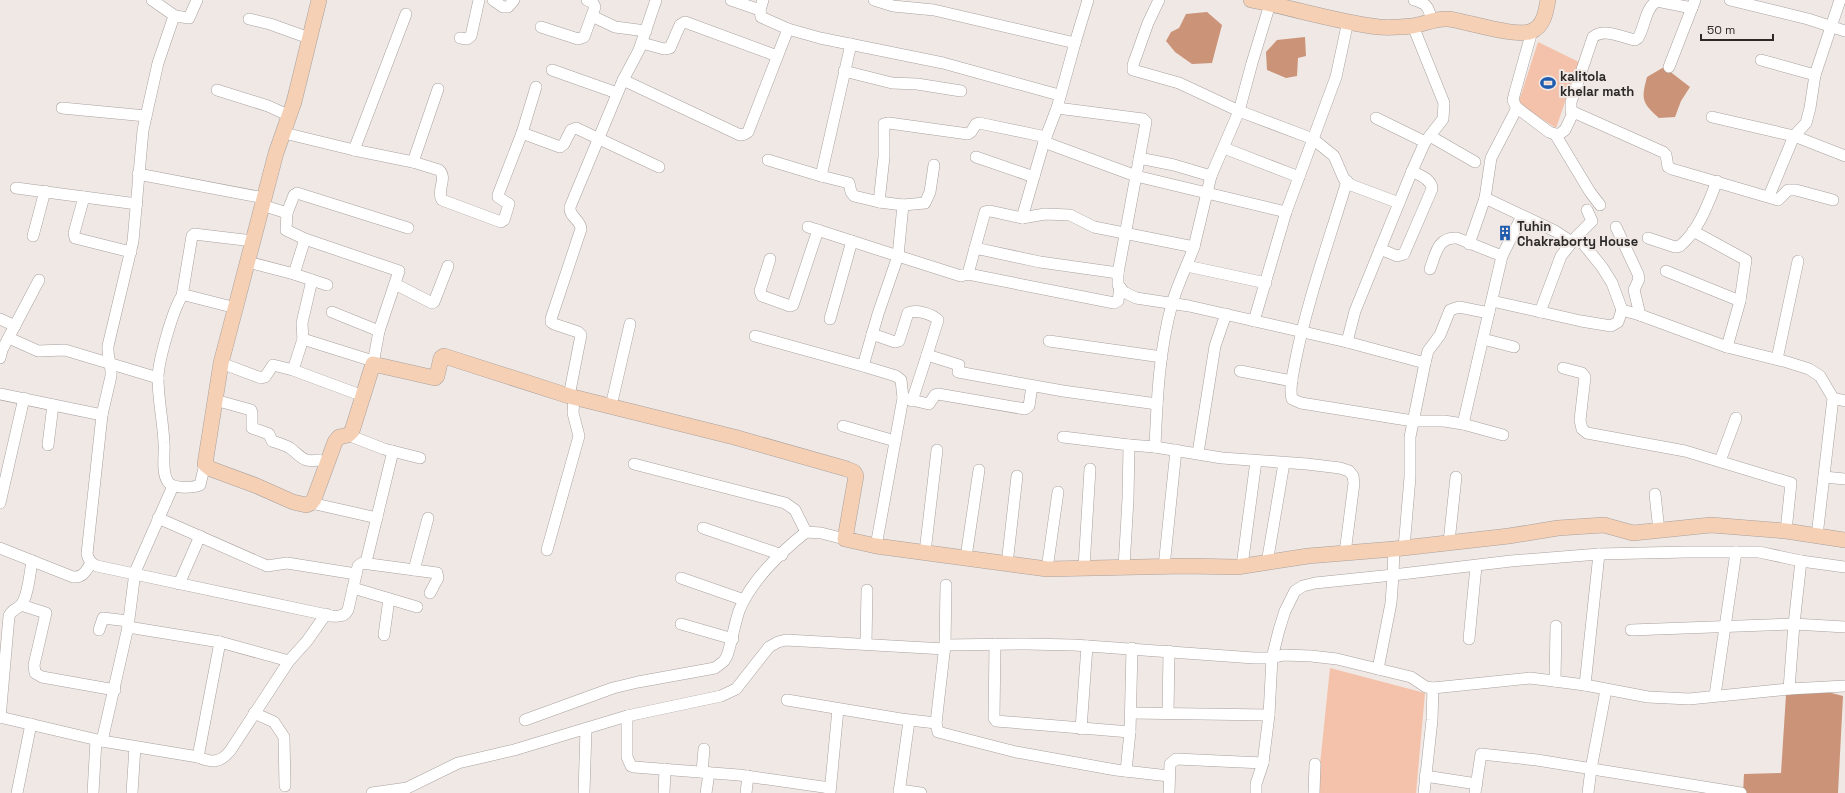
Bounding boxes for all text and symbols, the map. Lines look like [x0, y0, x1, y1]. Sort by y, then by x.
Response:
scale bar [1701, 16, 1773, 42]
text: 50 m [1707, 22, 1735, 38]
place label: kalitola khelar math [1560, 68, 1634, 100]
sports icon: kalitola khelar math [1539, 74, 1557, 92]
place label: Tuhin Chakraborty House [1517, 218, 1638, 250]
building icon: Tuhin Chakraborty House [1496, 224, 1514, 242]

